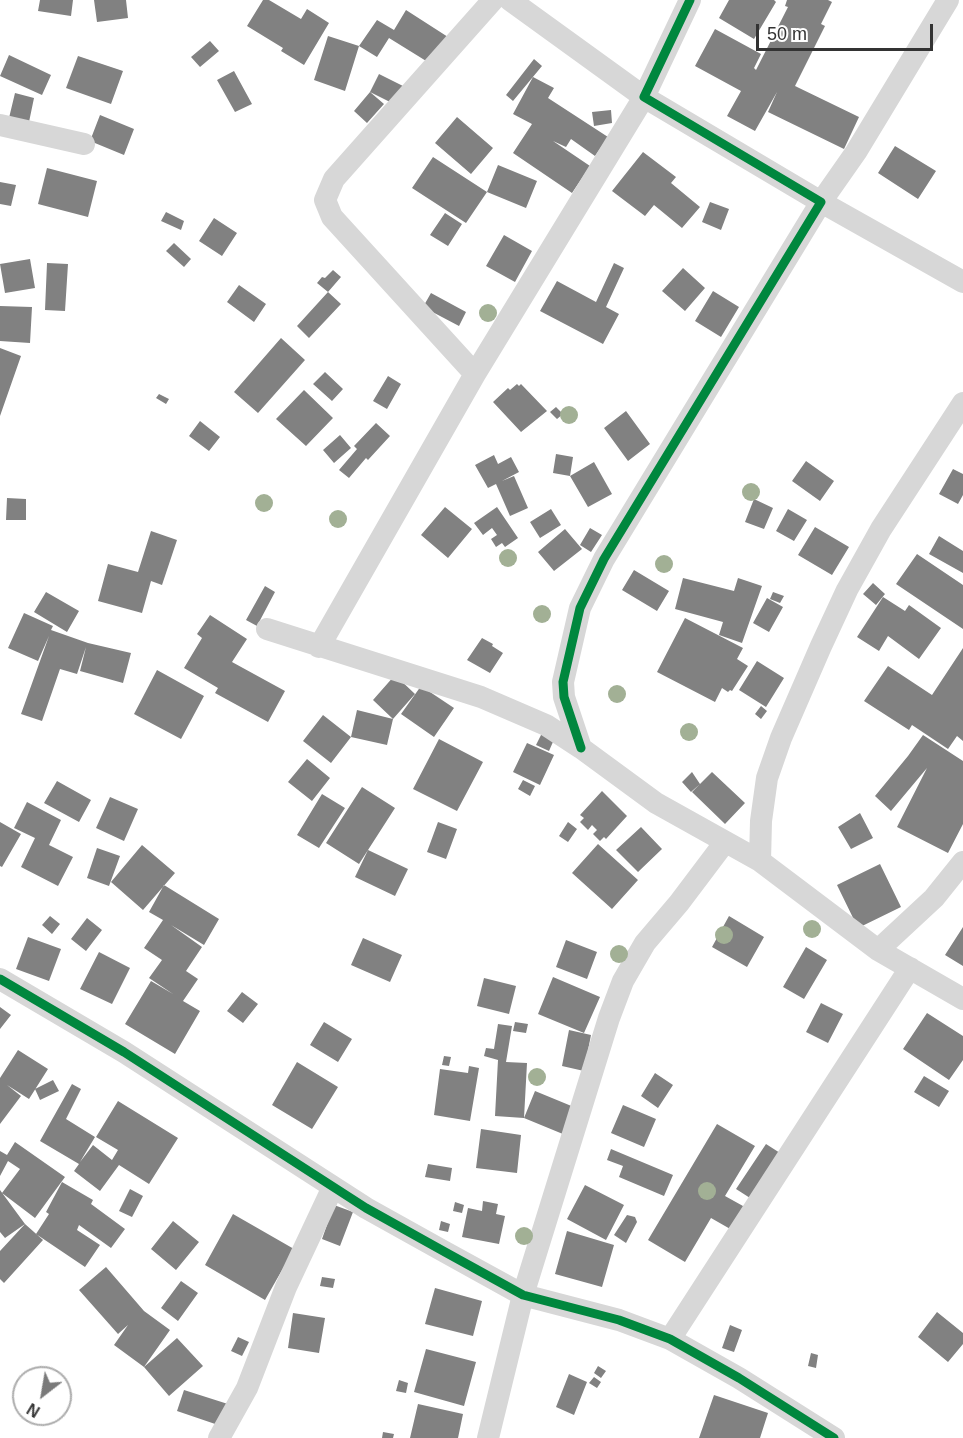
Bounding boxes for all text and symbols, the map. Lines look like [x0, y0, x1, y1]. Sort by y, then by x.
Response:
scale bar [759, 12, 936, 50]
text: 50 m [767, 24, 807, 44]
north arrow [12, 1366, 72, 1426]
text: N [24, 1400, 43, 1420]

